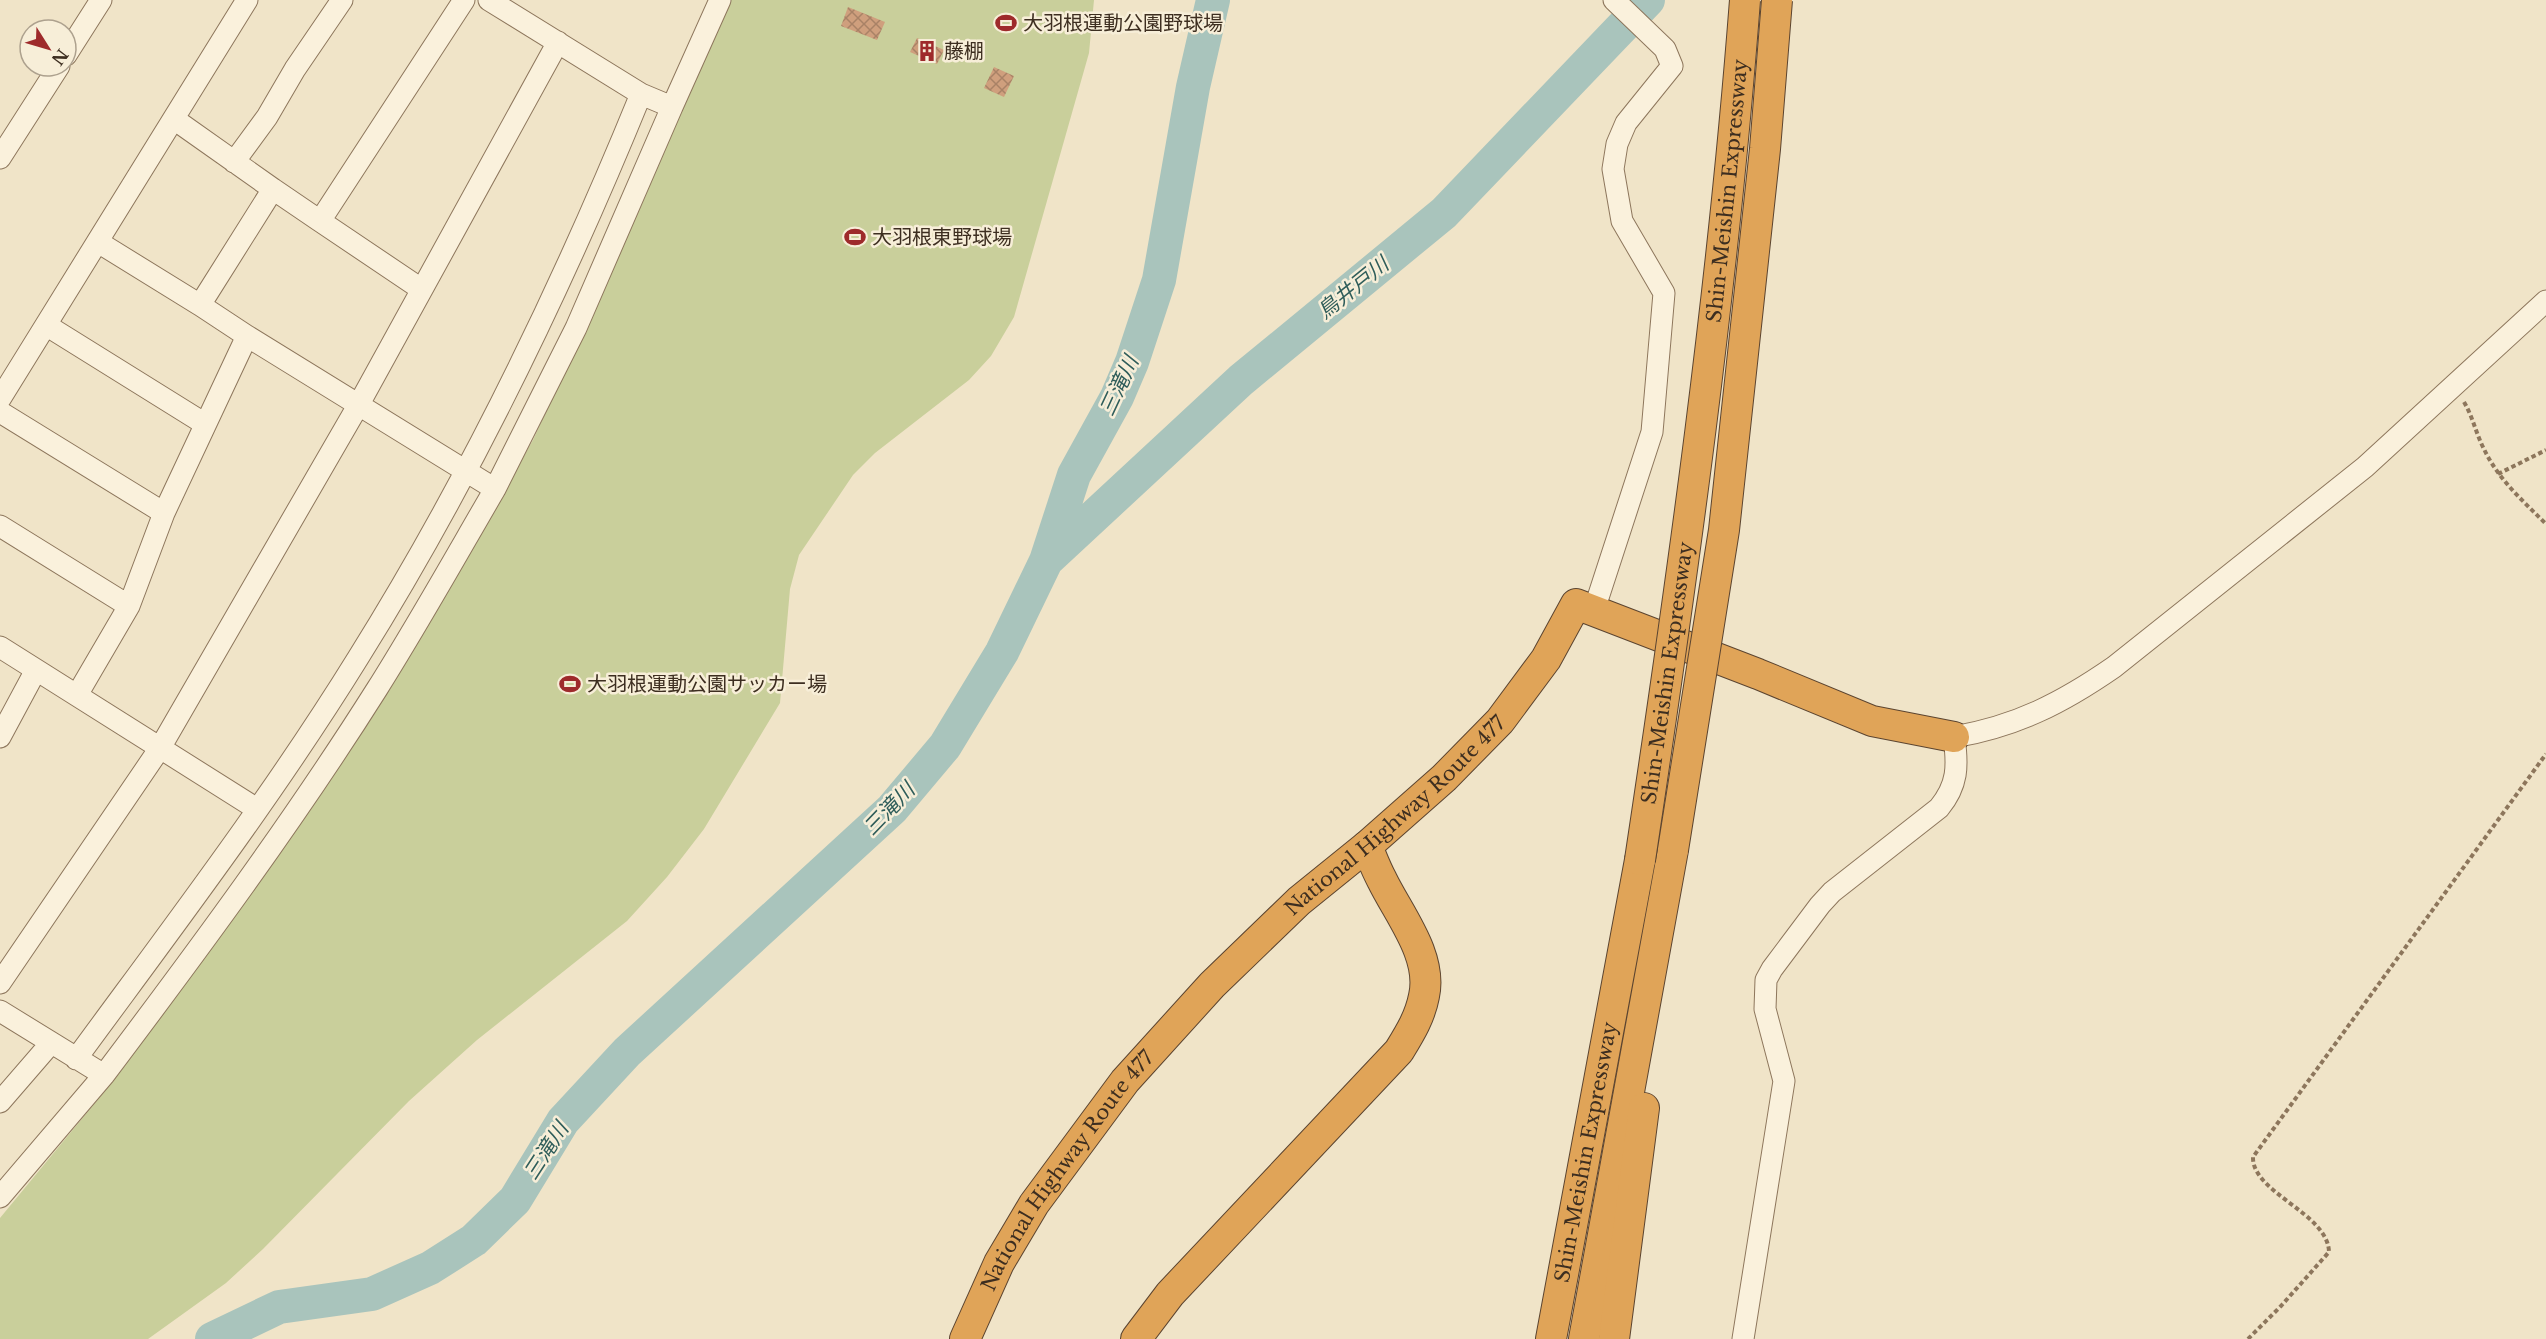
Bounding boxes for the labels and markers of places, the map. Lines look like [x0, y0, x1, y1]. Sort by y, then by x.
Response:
sports icon: 大羽根運動公園野球場 [994, 11, 1018, 35]
place label: 大羽根運動公園野球場 [1023, 11, 1223, 35]
building icon: 藤棚 [915, 39, 939, 63]
place label: 藤棚 [944, 39, 984, 63]
sports icon: 大羽根東野球場 [843, 225, 867, 249]
place label: 大羽根東野球場 [872, 225, 1012, 249]
sports icon: 大羽根運動公園サッカー場 [558, 672, 582, 696]
place label: 大羽根運動公園サッカー場 [587, 672, 827, 696]

